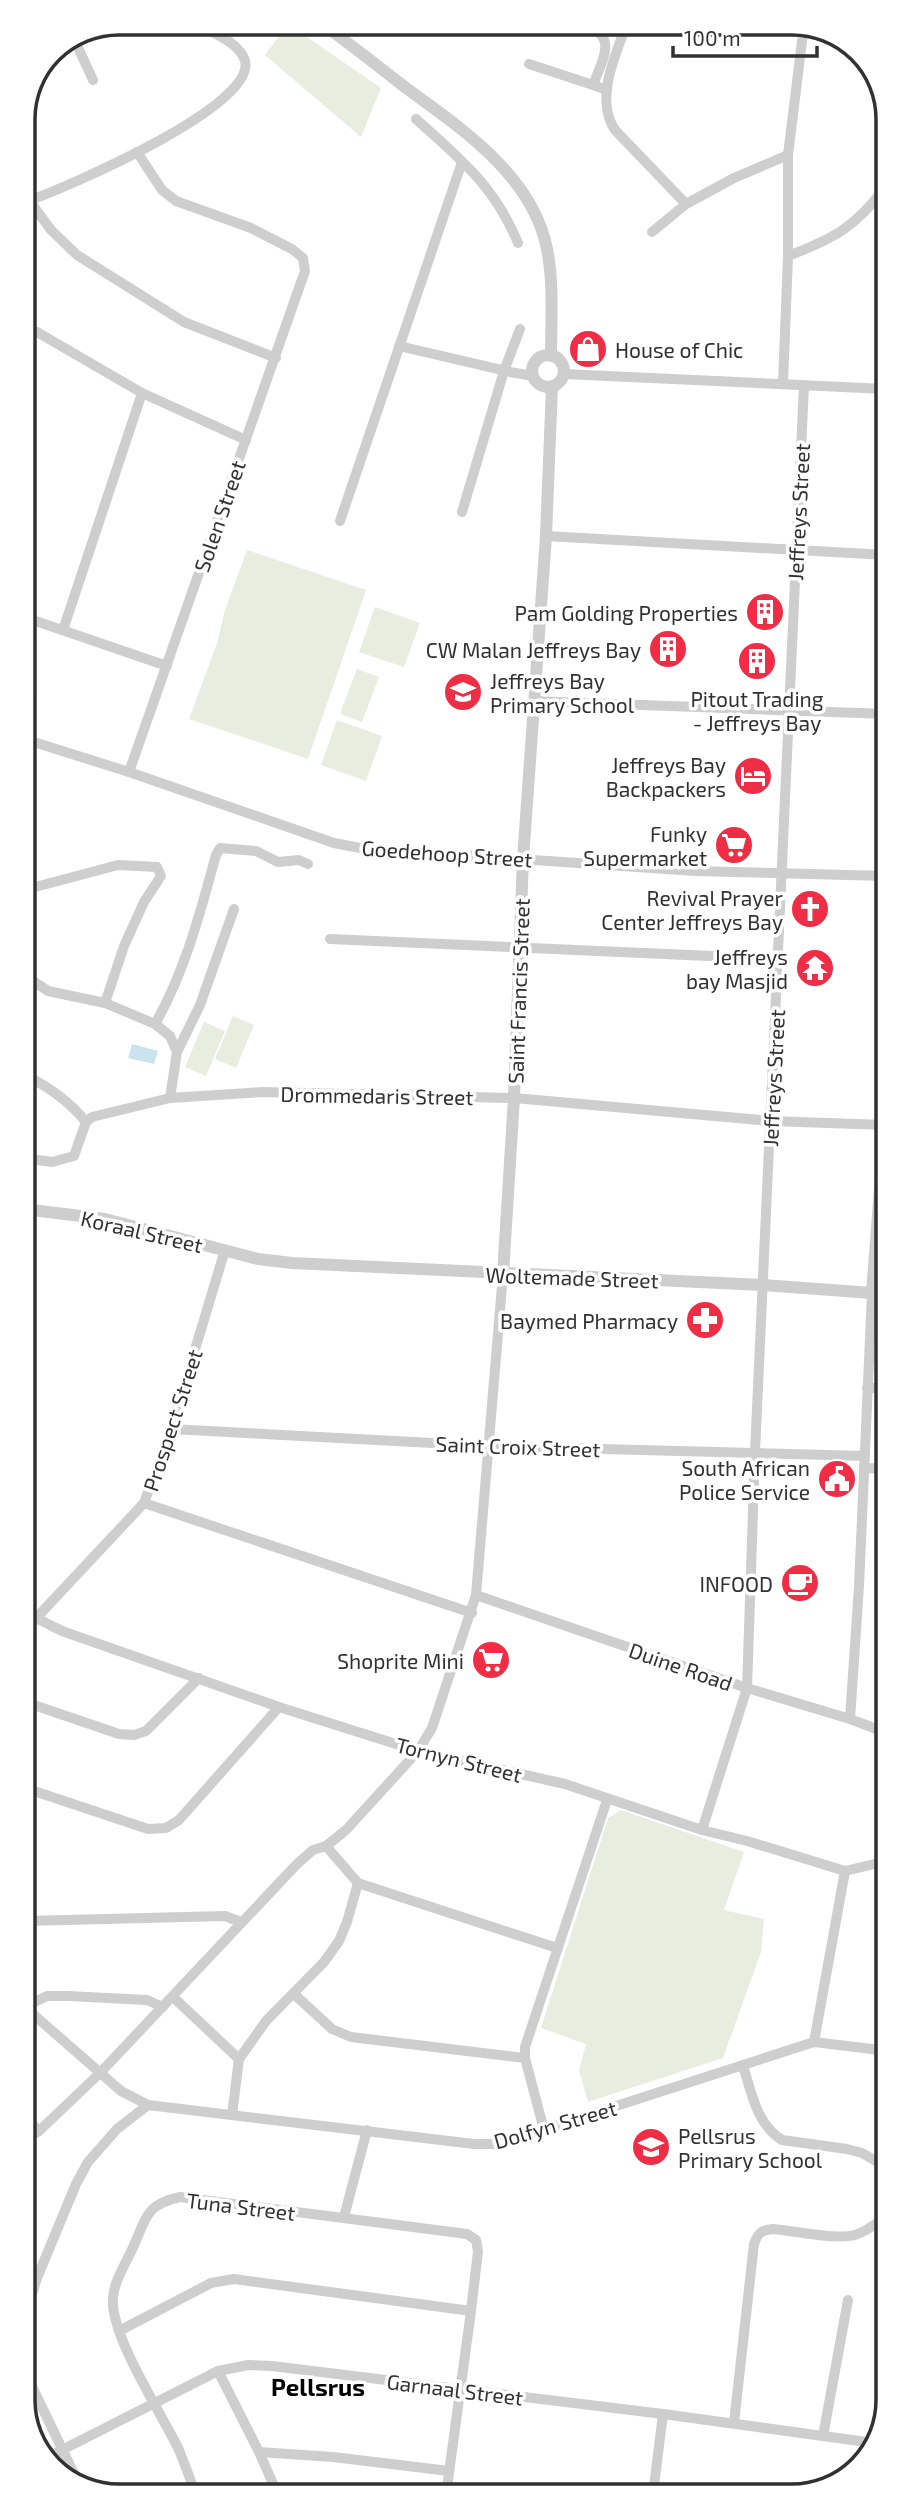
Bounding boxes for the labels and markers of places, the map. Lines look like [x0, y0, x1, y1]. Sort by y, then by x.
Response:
shop icon: House of Chic [567, 328, 609, 370]
place label: House of Chic [615, 337, 743, 362]
building icon: Pam Golding Properties [744, 591, 786, 633]
place label: Pam Golding Properties [514, 600, 738, 625]
building icon: CW Malan Jeffreys Bay [647, 628, 689, 670]
place label: CW Malan Jeffreys Bay [426, 637, 641, 662]
building icon: Pitout Trading - Jeffreys Bay [736, 640, 778, 682]
place label: Jeffreys Bay Primary School [490, 668, 635, 717]
school or university icon: Jeffreys Bay Primary School [442, 671, 484, 713]
place label: Pitout Trading - Jeffreys Bay [690, 686, 824, 735]
place label: Jeffreys Bay Backpackers [606, 752, 726, 801]
hotel icon: Jeffreys Bay Backpackers [732, 755, 774, 797]
place label: Funky Supermarket [583, 821, 707, 870]
supermarket icon: Funky Supermarket [713, 824, 755, 866]
place label: Revival Prayer Center Jeffreys Bay [601, 885, 784, 934]
church icon: Revival Prayer Center Jeffreys Bay [789, 888, 831, 930]
place label: Jeffreys bay Masjid [686, 944, 788, 994]
temple icon: Jeffreys bay Masjid [794, 947, 836, 989]
pharmacy icon: Baymed Pharmacy [684, 1299, 726, 1341]
place label: Baymed Pharmacy [500, 1308, 678, 1333]
place label: South African Police Service [679, 1455, 810, 1504]
public building icon: South African Police Service [816, 1458, 858, 1500]
cafe icon: INFOOD [779, 1562, 821, 1604]
place label: INFOOD [700, 1571, 773, 1596]
supermarket icon: Shoprite Mini [470, 1639, 512, 1681]
place label: Shoprite Mini [337, 1648, 464, 1673]
place label: Pellsrus Primary School [678, 2123, 823, 2172]
school or university icon: Pellsrus Primary School [630, 2126, 672, 2168]

